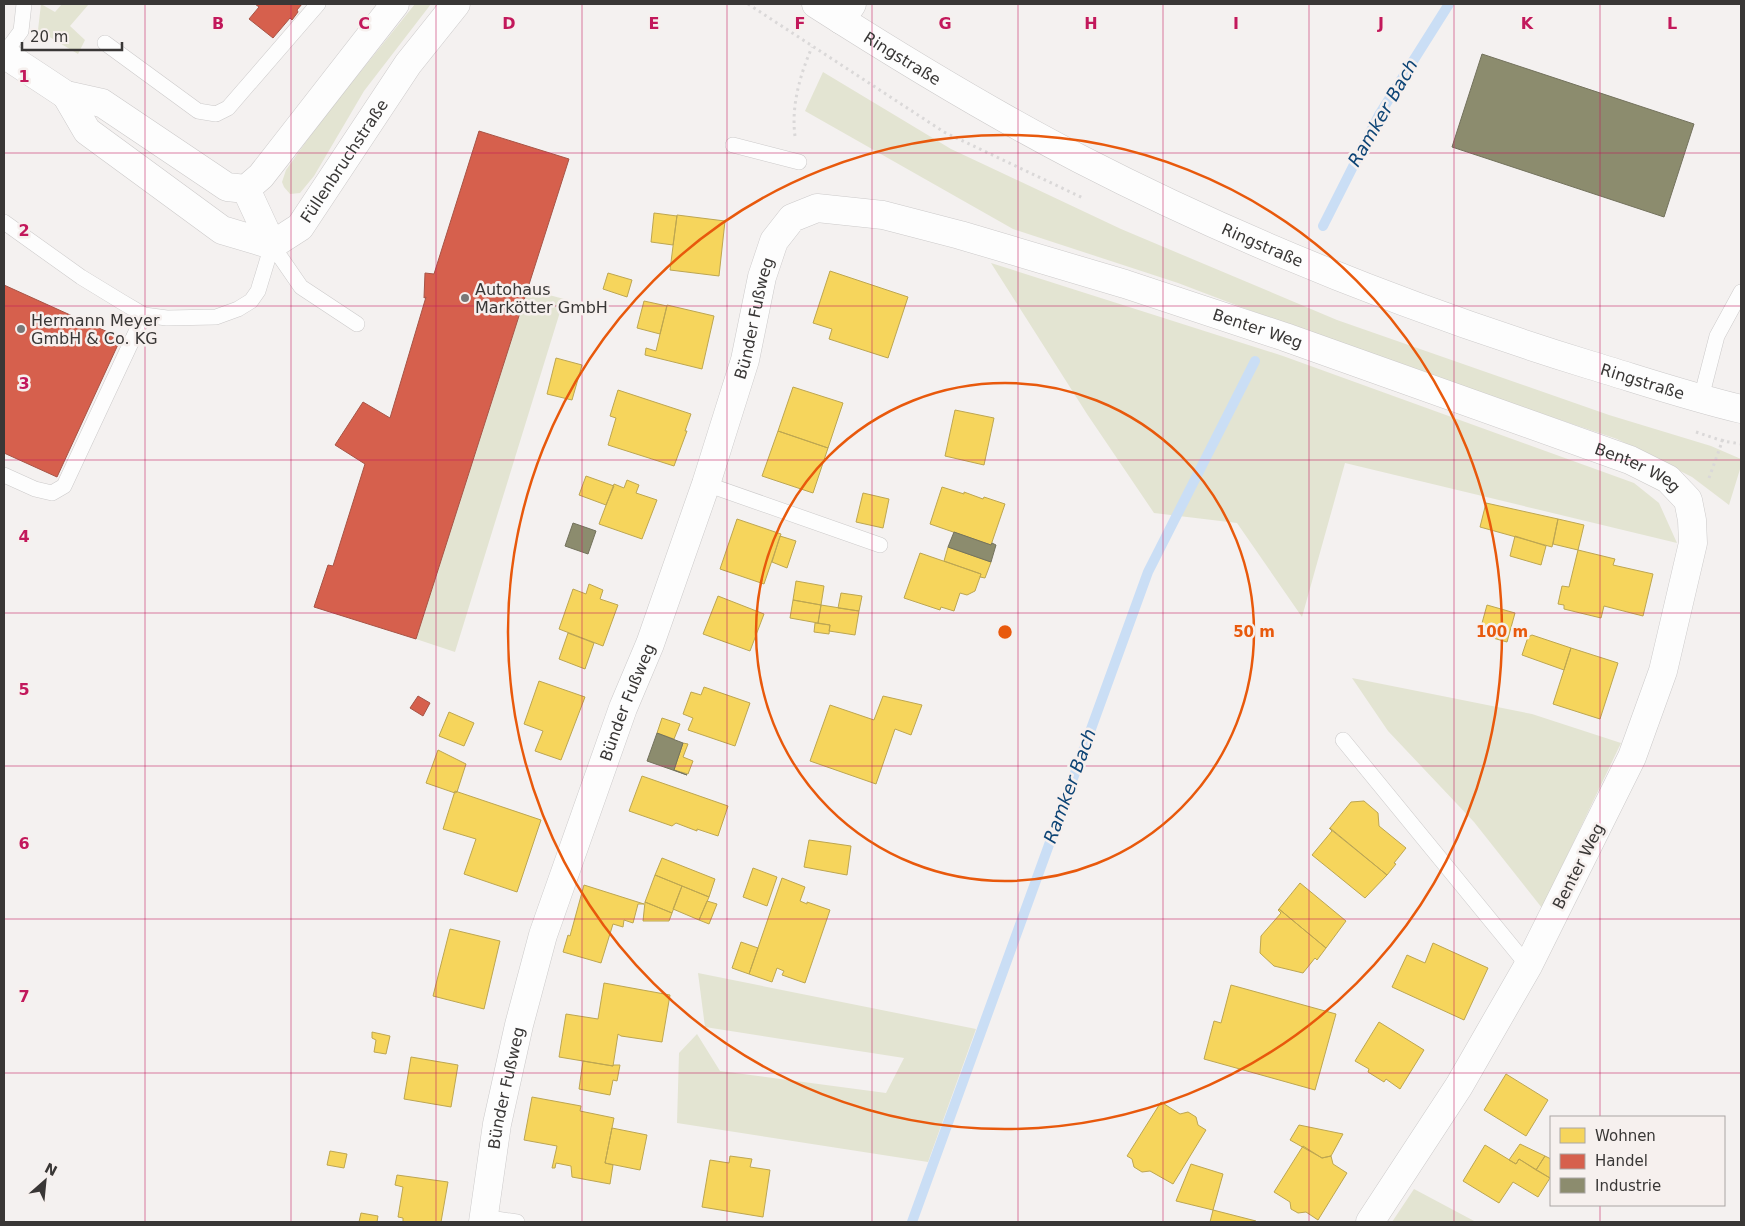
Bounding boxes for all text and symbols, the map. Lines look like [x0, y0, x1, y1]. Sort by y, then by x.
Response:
text: B [212, 14, 224, 33]
text: C [358, 14, 370, 33]
text: D [502, 14, 516, 33]
text: E [649, 14, 659, 33]
text: F [795, 14, 805, 33]
text: G [938, 14, 952, 33]
text: H [1084, 14, 1098, 33]
text: I [1233, 14, 1239, 33]
text: J [1377, 14, 1384, 33]
text: K [1521, 14, 1534, 33]
text: L [1667, 14, 1677, 33]
scale bar [22, 20, 122, 52]
text: 20 m [30, 28, 68, 46]
street label: Ringstraße [860, 28, 944, 89]
water label: Ramker Bach [1343, 55, 1422, 170]
text: 1 [18, 67, 30, 86]
street label: Füllenbruchstraße [297, 96, 392, 226]
street label: Ringstraße [1219, 219, 1306, 271]
text: 2 [18, 221, 30, 240]
street label: Bünder Fußweg [731, 255, 778, 382]
place label: Autohaus Markötter GmbH [475, 280, 608, 317]
marker: Autohaus Markötter GmbH [459, 292, 471, 304]
street label: Benter Weg [1210, 305, 1305, 353]
place label: Hermann Meyer GmbH & Co. KG [31, 311, 160, 348]
marker: Hermann Meyer GmbH & Co. KG [15, 323, 27, 335]
street label: Ringstraße [1598, 360, 1687, 403]
text: 3 [18, 374, 30, 393]
street label: Benter Weg [1592, 439, 1684, 496]
text: 4 [18, 527, 30, 546]
centre of rings [996, 623, 1014, 641]
text: 50 m [1233, 623, 1275, 641]
text: 100 m [1476, 623, 1528, 641]
street label: Bünder Fußweg [596, 641, 659, 764]
text: 5 [18, 680, 30, 699]
water label: Ramker Bach [1039, 726, 1100, 846]
street label: Benter Weg [1549, 820, 1608, 912]
text: 6 [18, 834, 30, 853]
text: 7 [18, 987, 30, 1006]
street label: Bünder Fußweg [485, 1025, 528, 1150]
legend [1550, 1116, 1725, 1206]
text: Wohnen [1595, 1127, 1656, 1145]
text: Handel [1595, 1152, 1648, 1170]
north arrow [20, 1156, 70, 1206]
text: N [42, 1160, 60, 1179]
text: Industrie [1595, 1177, 1661, 1195]

